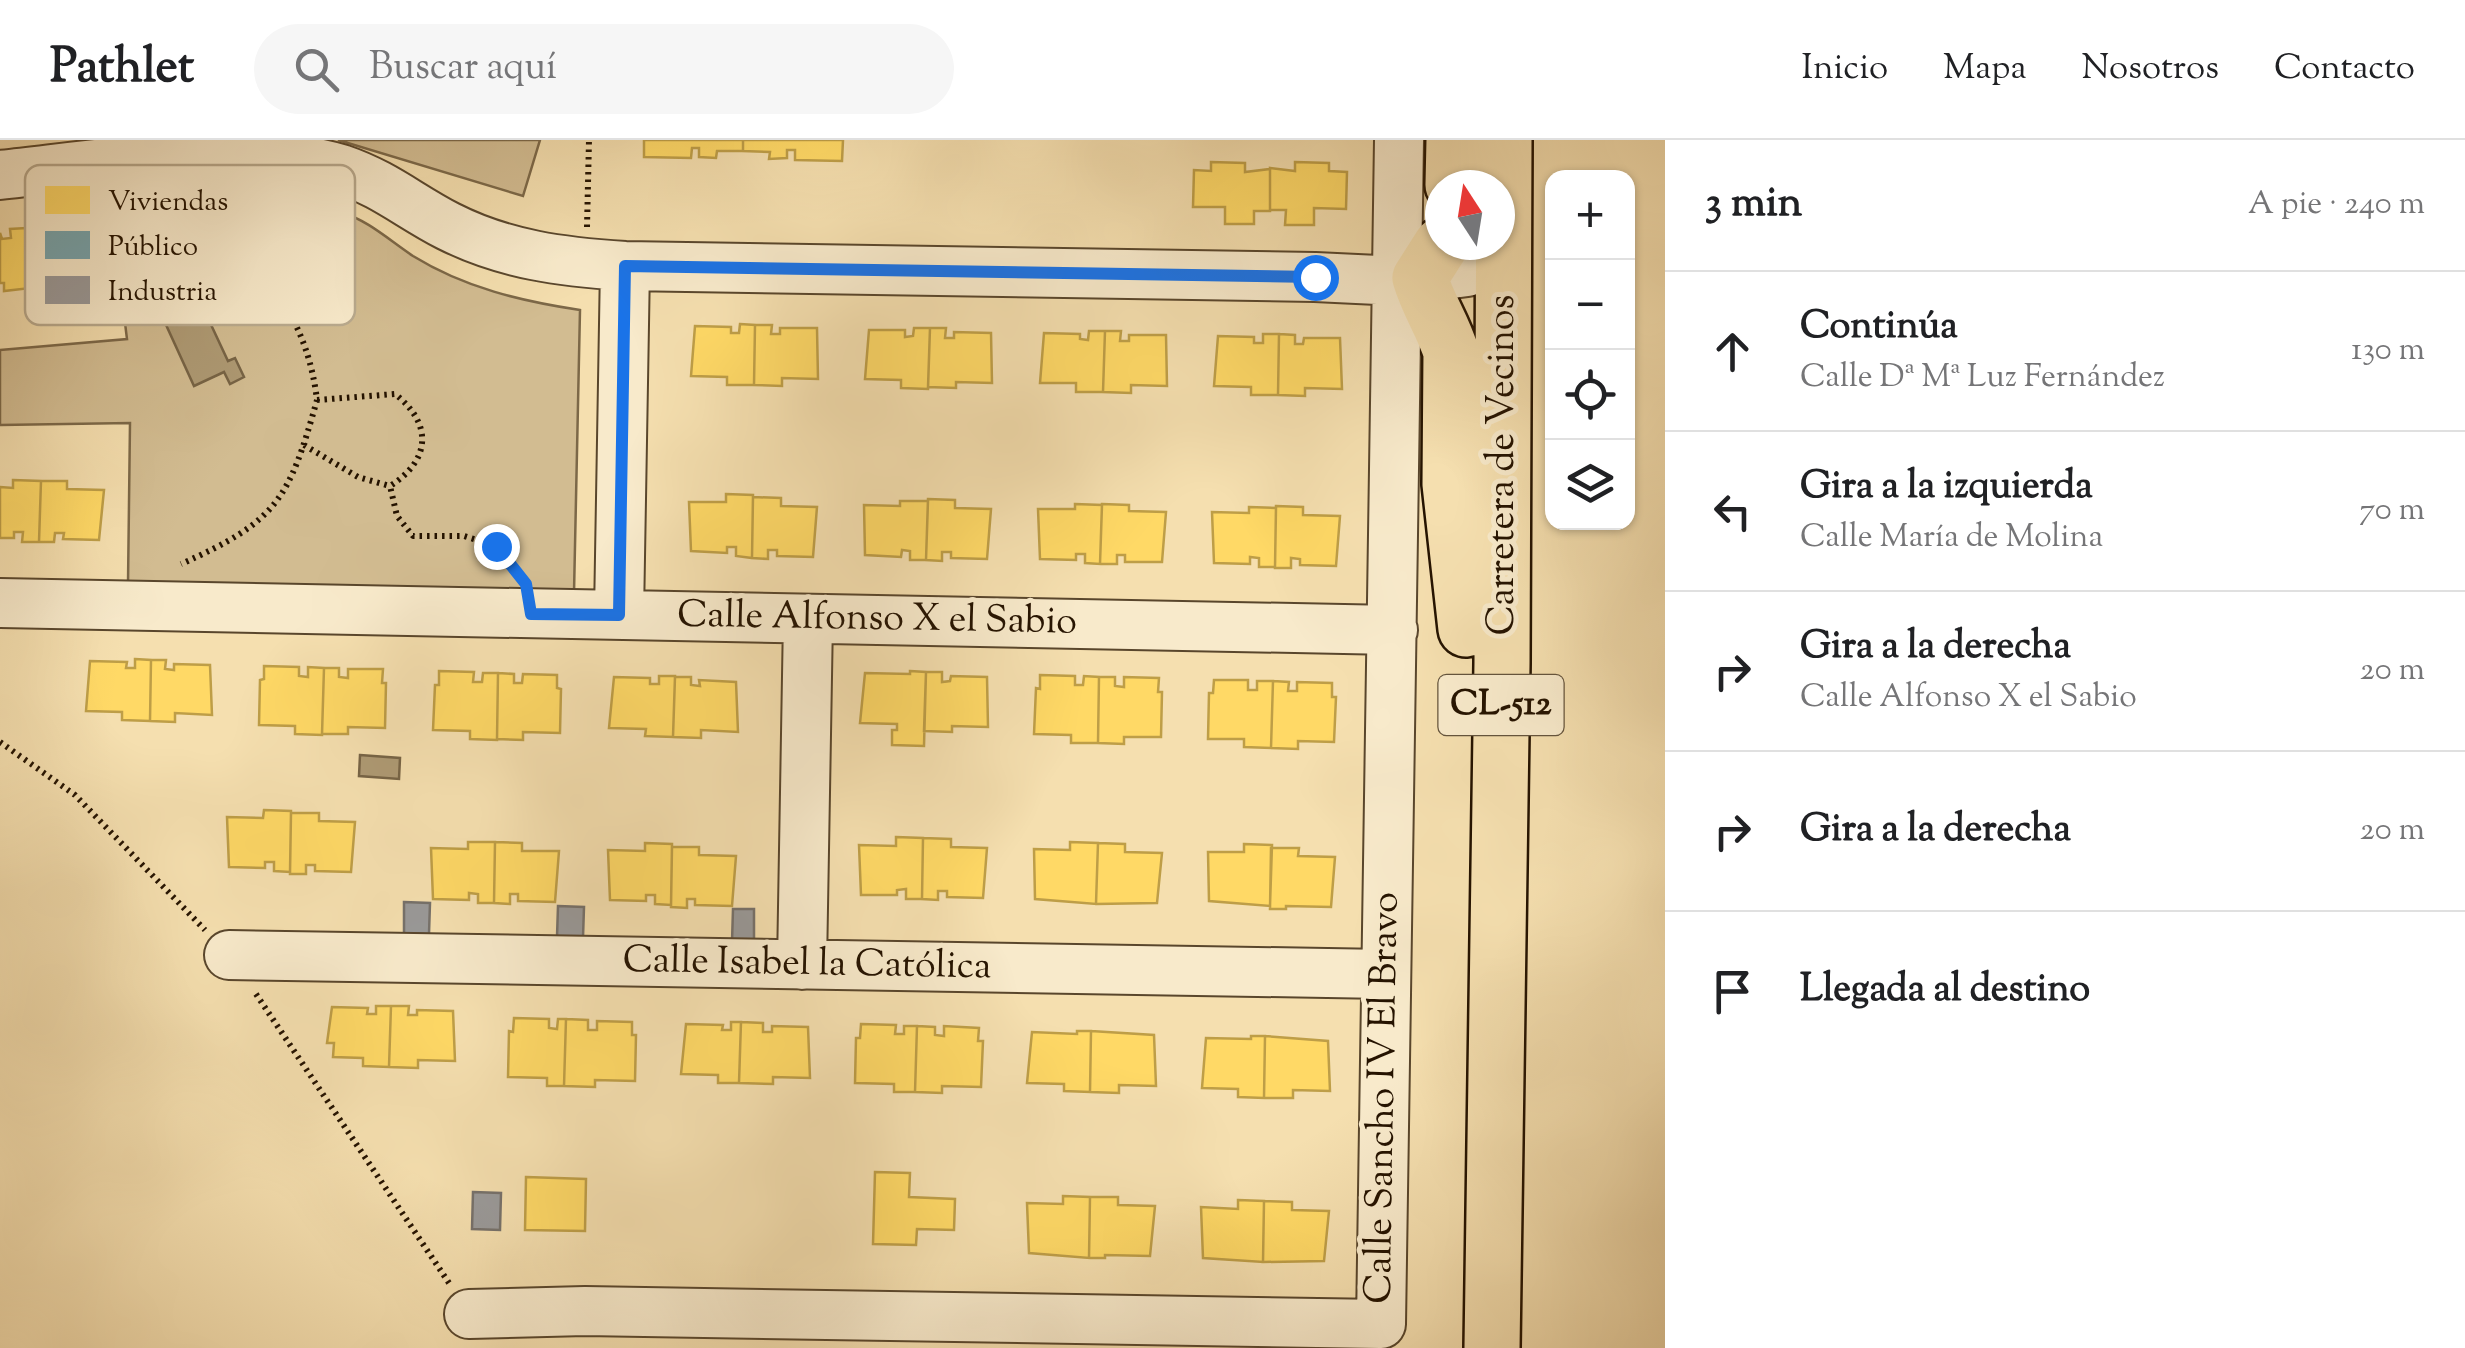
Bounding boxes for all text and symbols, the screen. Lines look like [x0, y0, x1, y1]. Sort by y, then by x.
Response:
search box [254, 24, 954, 114]
text: Pathlet [50, 35, 194, 104]
icon: search [289, 42, 344, 97]
text: Buscar aquí [369, 42, 557, 96]
text: Inicio [1801, 44, 1888, 95]
text: Mapa [1943, 44, 2027, 95]
text: Nosotros [2082, 44, 2219, 95]
text: Contacto [2274, 44, 2415, 95]
legend [25, 165, 355, 325]
north arrow [1425, 170, 1515, 260]
map controls [1545, 170, 1635, 530]
button: + [1545, 170, 1635, 260]
text: 3 min [1705, 175, 1802, 235]
text: A pie · 240 m [2248, 182, 2425, 228]
text: Viviendas [108, 183, 228, 223]
text: Público [108, 228, 198, 268]
route start [1293, 255, 1339, 301]
button: − [1545, 260, 1635, 350]
text: Industria [108, 273, 217, 313]
street label: Carretera de Vecinos [1477, 295, 1531, 635]
text: Continúa [1800, 301, 1958, 355]
icon: ahead [1705, 324, 1760, 379]
text: 130 m [2351, 328, 2425, 374]
button: locate [1545, 350, 1635, 440]
text: Calle Dª Mª Luz Fernández [1800, 355, 2165, 401]
button: layers [1545, 440, 1635, 530]
text: Gira a la izquierda [1800, 461, 2093, 515]
icon: left [1705, 484, 1760, 539]
text: 70 m [2359, 488, 2425, 534]
text: Calle María de Molina [1800, 515, 2103, 561]
route end [474, 524, 520, 570]
street label: Calle Alfonso X el Sabio [677, 590, 1077, 650]
text: Gira a la derecha [1800, 621, 2071, 675]
icon: right [1705, 644, 1760, 699]
text: 20 m [2360, 648, 2425, 694]
road number: CL-512 [1438, 675, 1564, 735]
text: Calle Alfonso X el Sabio [1800, 675, 2137, 721]
icon: right [1705, 804, 1760, 859]
text: Gira a la derecha [1800, 804, 2071, 858]
text: 20 m [2360, 808, 2425, 854]
street label: Calle Sancho IV El Bravo [1353, 892, 1415, 1304]
street label: Calle Isabel la Católica [622, 935, 992, 995]
icon: arrive [1705, 964, 1760, 1019]
text: Llegada al destino [1800, 964, 2090, 1018]

